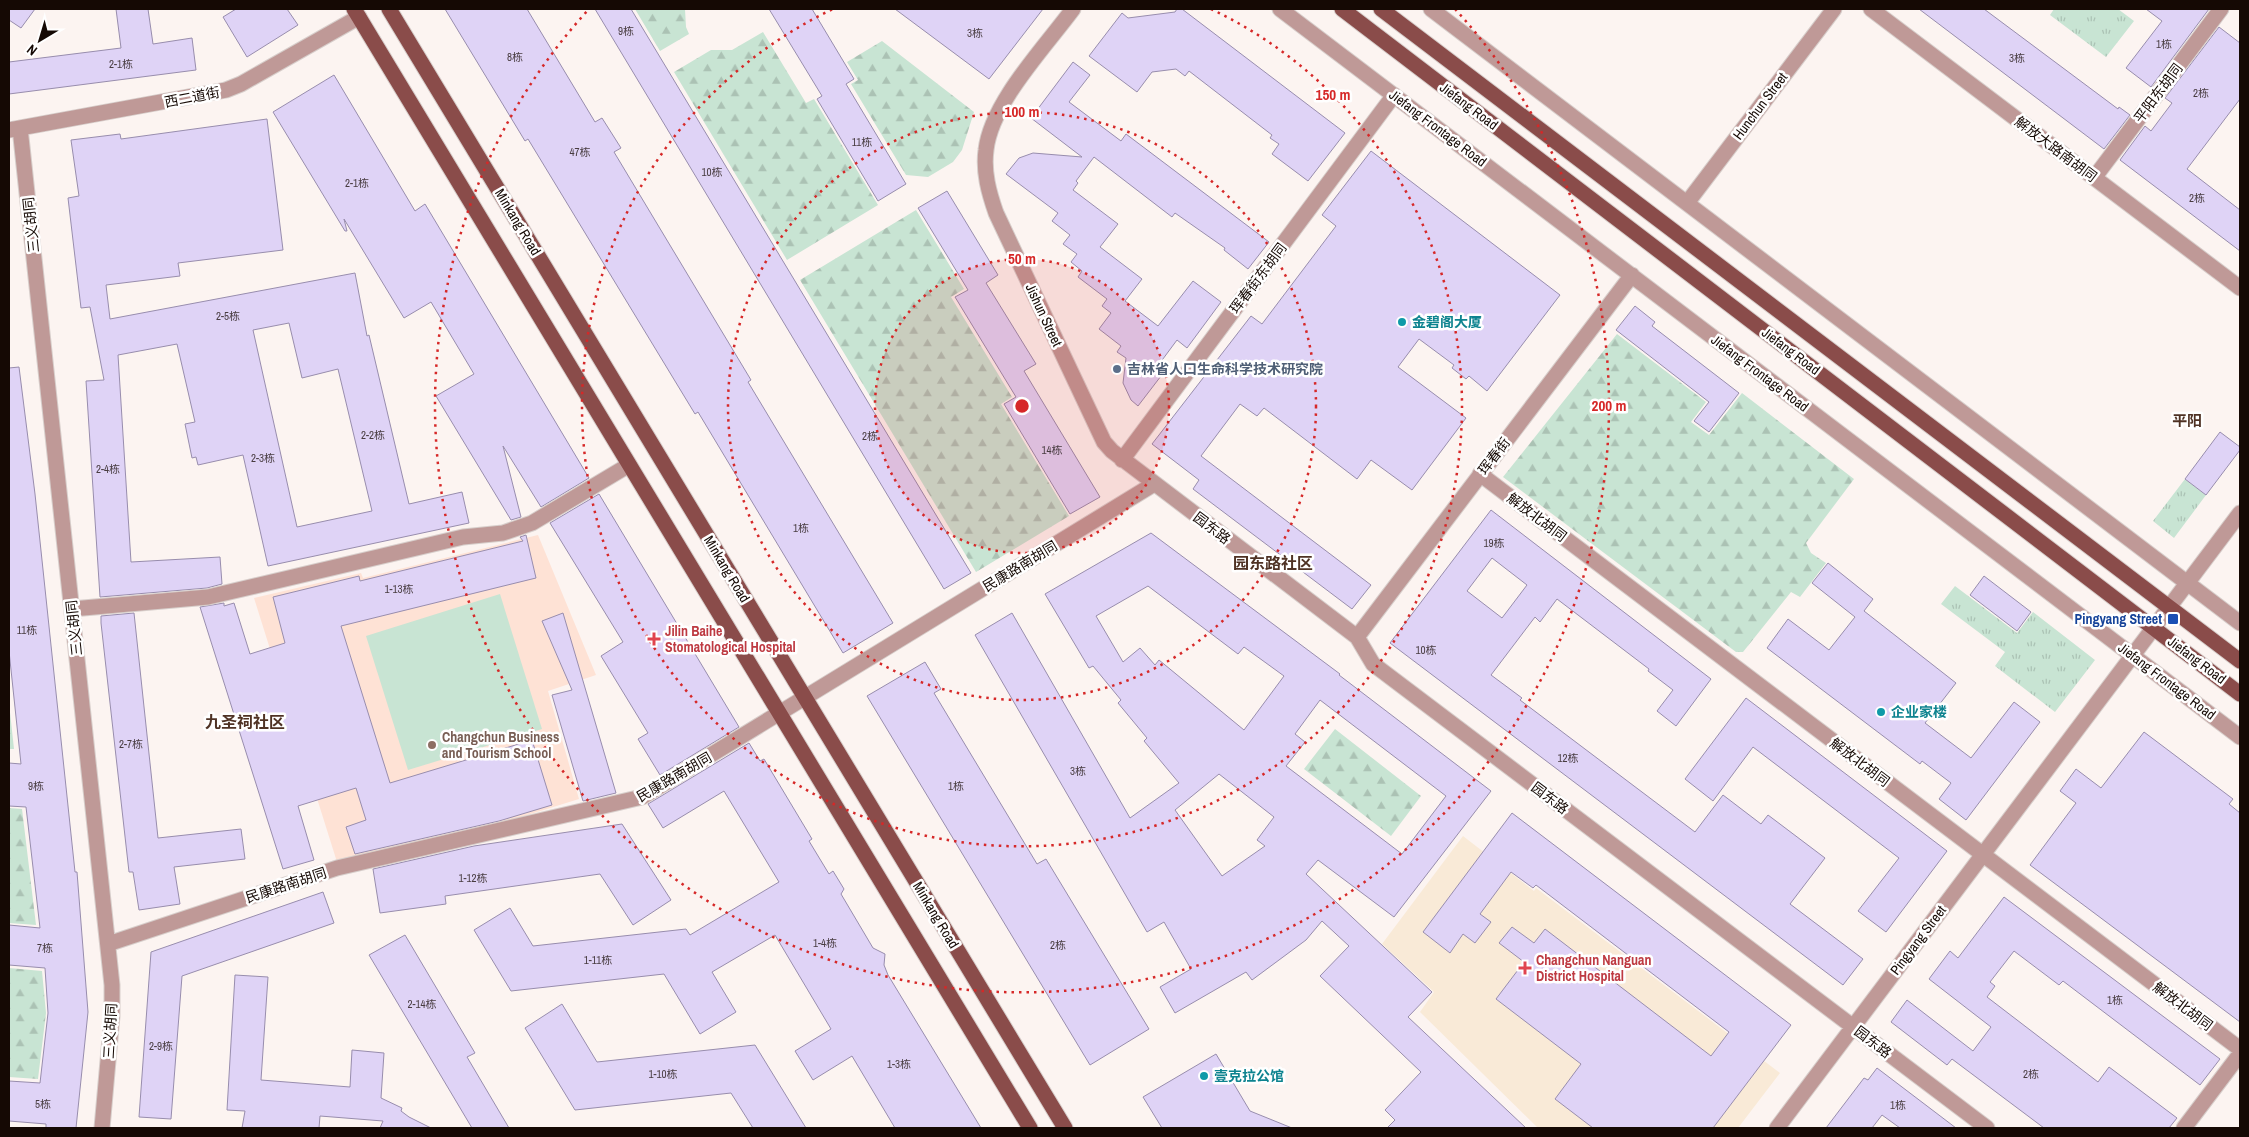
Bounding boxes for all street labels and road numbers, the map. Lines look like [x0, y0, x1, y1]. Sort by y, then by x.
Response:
street label: 平阳东胡同 [2130, 60, 2186, 126]
street label: Hunchun Street [1729, 69, 1791, 143]
street label: Jiefang Road [1436, 78, 1502, 134]
street label: 西二道街 [163, 83, 221, 111]
street label: Jiefang Frontage Road [1386, 85, 1490, 171]
street label: 解放大路南胡同 [2011, 112, 2101, 186]
street label: Minkang Road [491, 185, 545, 259]
street label: 三义胡同 [19, 196, 43, 254]
street label: 珲春街东胡同 [1226, 239, 1290, 317]
street label: Jishun Street [1022, 281, 1066, 349]
street label: Jiefang Road [1758, 323, 1824, 379]
street label: Jiefang Frontage Road [1708, 330, 1812, 416]
street label: 珲春街 [1474, 434, 1514, 478]
street label: 解放北胡同 [1504, 489, 1570, 545]
street label: 园东路 [1190, 508, 1234, 548]
street label: Minkang Road [700, 532, 754, 606]
street label: 民康路南胡同 [979, 537, 1061, 595]
street label: 三义胡同 [62, 599, 86, 657]
street label: Jiefang Road [2164, 632, 2230, 688]
street label: Jiefang Frontage Road [2115, 638, 2219, 724]
street label: 解放北胡同 [1827, 734, 1893, 790]
street label: 民康路南胡同 [633, 748, 715, 806]
street label: 园东路 [1528, 778, 1572, 818]
street label: 民康路南胡同 [243, 863, 329, 907]
street label: Minkang Road [909, 878, 963, 952]
street label: Pingyang Street [1886, 902, 1950, 978]
street label: 解放北胡同 [2150, 978, 2216, 1034]
street label: 三义胡同 [100, 1003, 120, 1059]
street label: 园东路 [1851, 1022, 1895, 1062]

